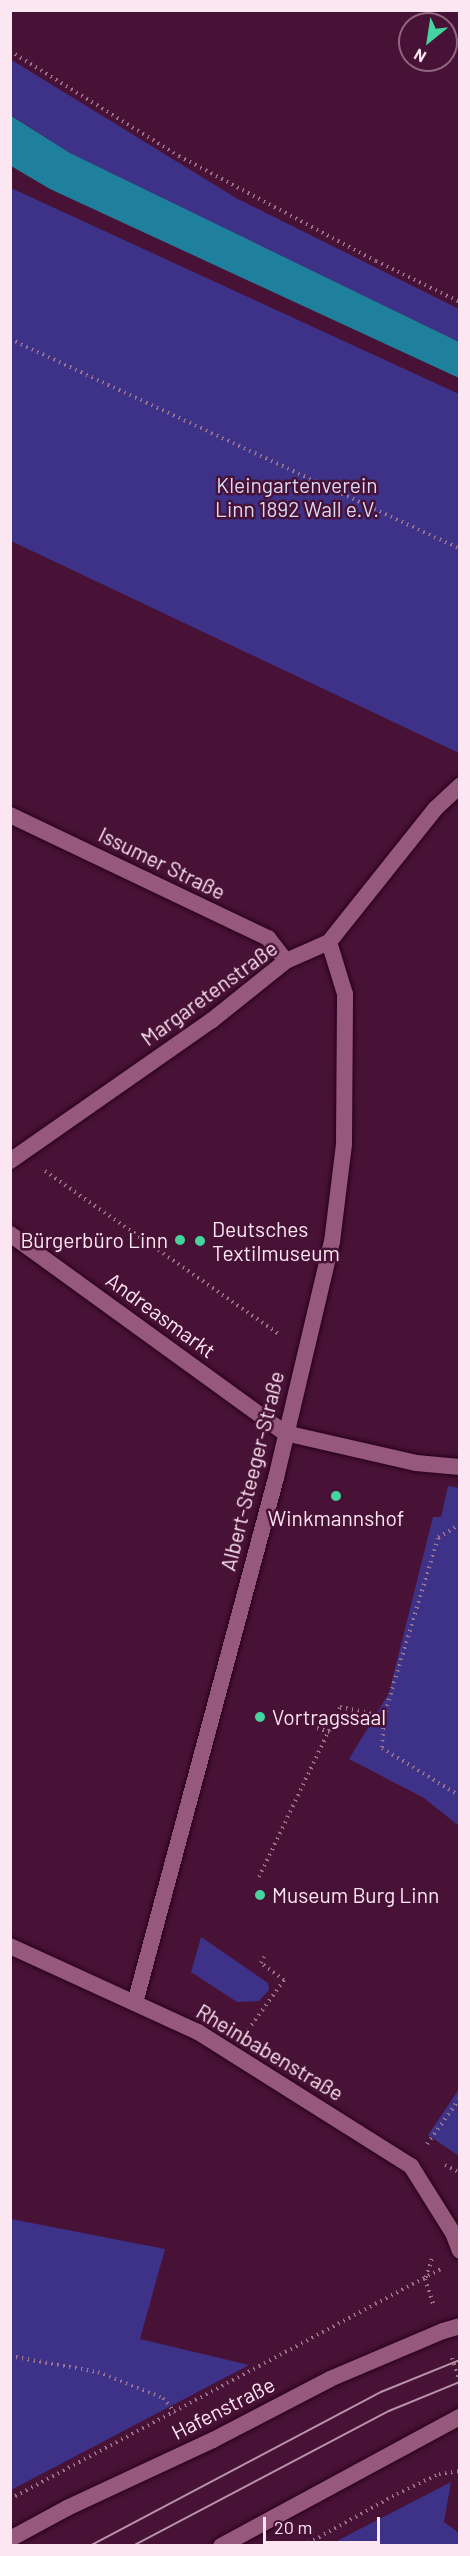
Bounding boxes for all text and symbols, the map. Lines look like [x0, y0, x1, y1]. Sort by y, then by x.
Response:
north arrow [398, 12, 458, 72]
text: N [410, 45, 429, 67]
park label: Kleingartenverein Linn 1892 Wall e.V. [215, 472, 379, 522]
street label: Issumer Straße [94, 821, 230, 905]
street label: Margaretenstraße [136, 935, 282, 1051]
place label: Deutsches Textilmuseum [212, 1216, 340, 1266]
place label: Bürgerbüro Linn [20, 1227, 168, 1253]
marker: Bürgerbüro Linn [173, 1233, 187, 1247]
marker: Deutsches Textilmuseum [193, 1234, 207, 1248]
street label: Andreasmarkt [102, 1267, 220, 1363]
street label: Albert-Steeger-Straße [215, 1368, 289, 1574]
marker: Winkmannshof [329, 1489, 343, 1503]
place label: Winkmannshof [268, 1505, 404, 1531]
place label: Vortragssaal [272, 1704, 386, 1730]
marker: Vortragssaal [253, 1710, 267, 1724]
place label: Museum Burg Linn [272, 1882, 439, 1908]
marker: Museum Burg Linn [253, 1888, 267, 1902]
street label: Rheinbabenstraße [192, 1998, 348, 2106]
street label: Hafenstraße [167, 2371, 279, 2445]
scale bar [266, 2505, 383, 2543]
text: 20 m [274, 2516, 312, 2538]

